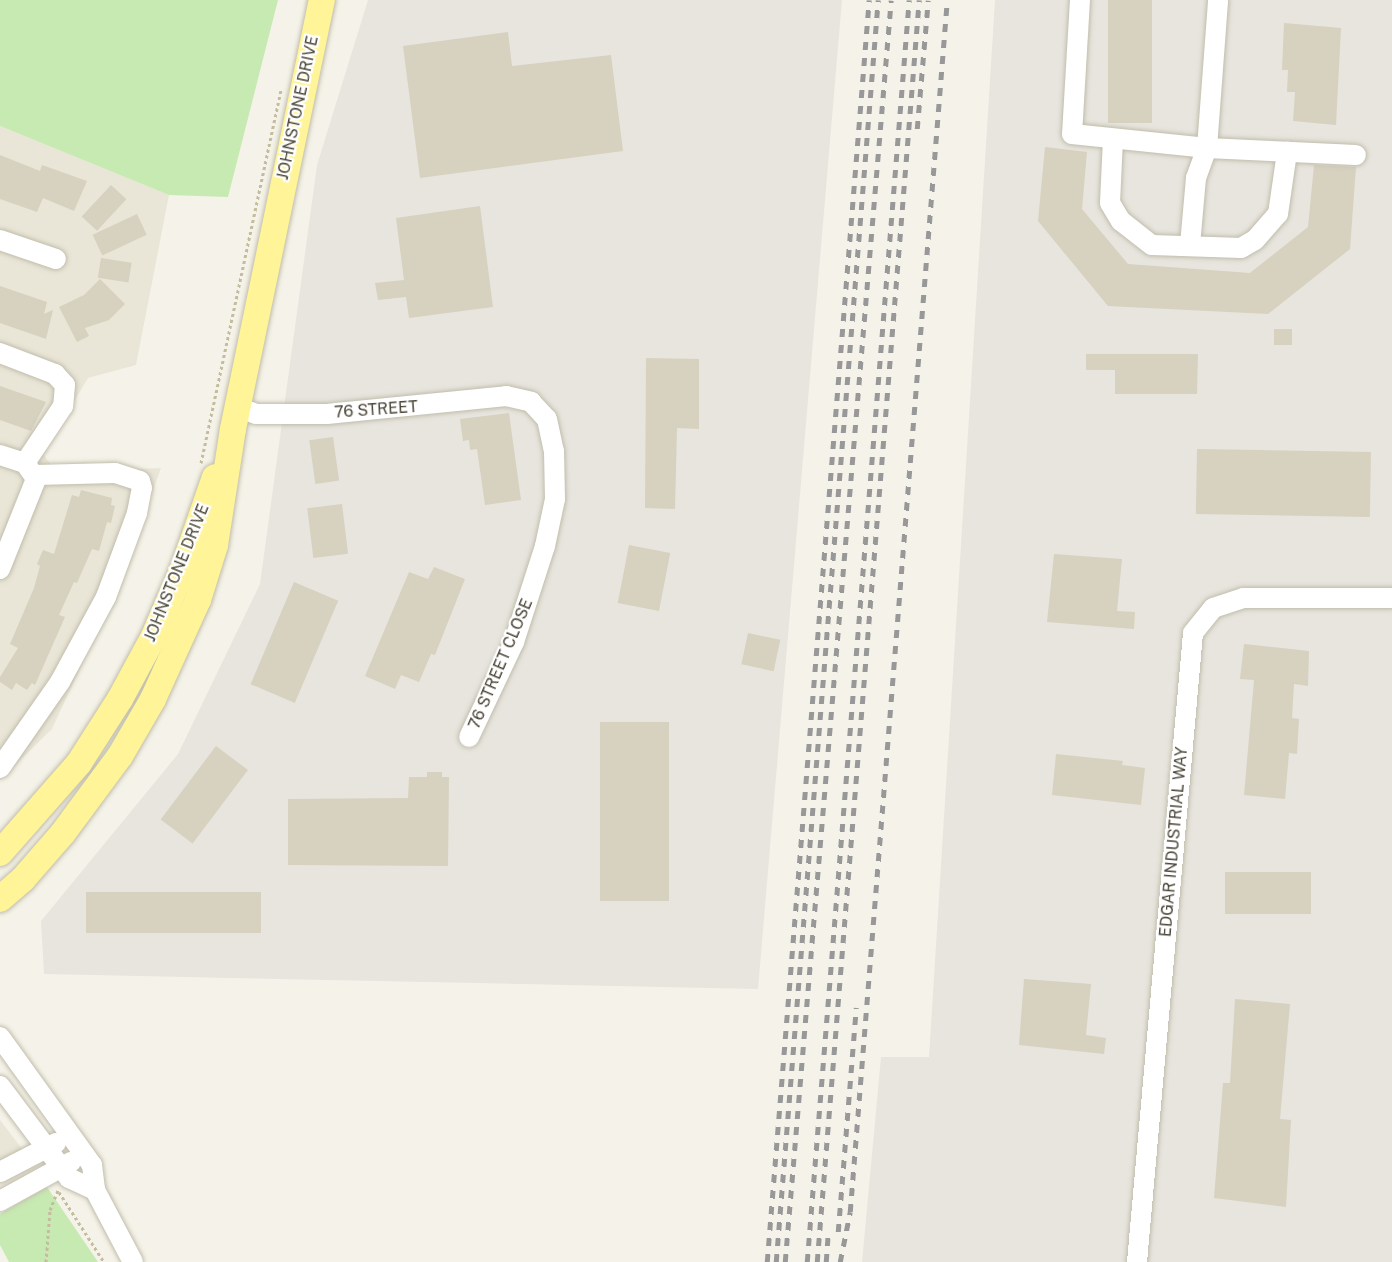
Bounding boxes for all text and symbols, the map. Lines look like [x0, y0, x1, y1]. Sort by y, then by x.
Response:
street label: JOHNSTONE DRIVE [273, 34, 323, 182]
street label: 76 STREET [334, 398, 418, 422]
street label: JOHNSTONE DRIVE [141, 501, 213, 645]
street label: 76 STREET CLOSE [465, 596, 537, 732]
street label: EDGAR INDUSTRIAL WAY [1156, 746, 1192, 938]

